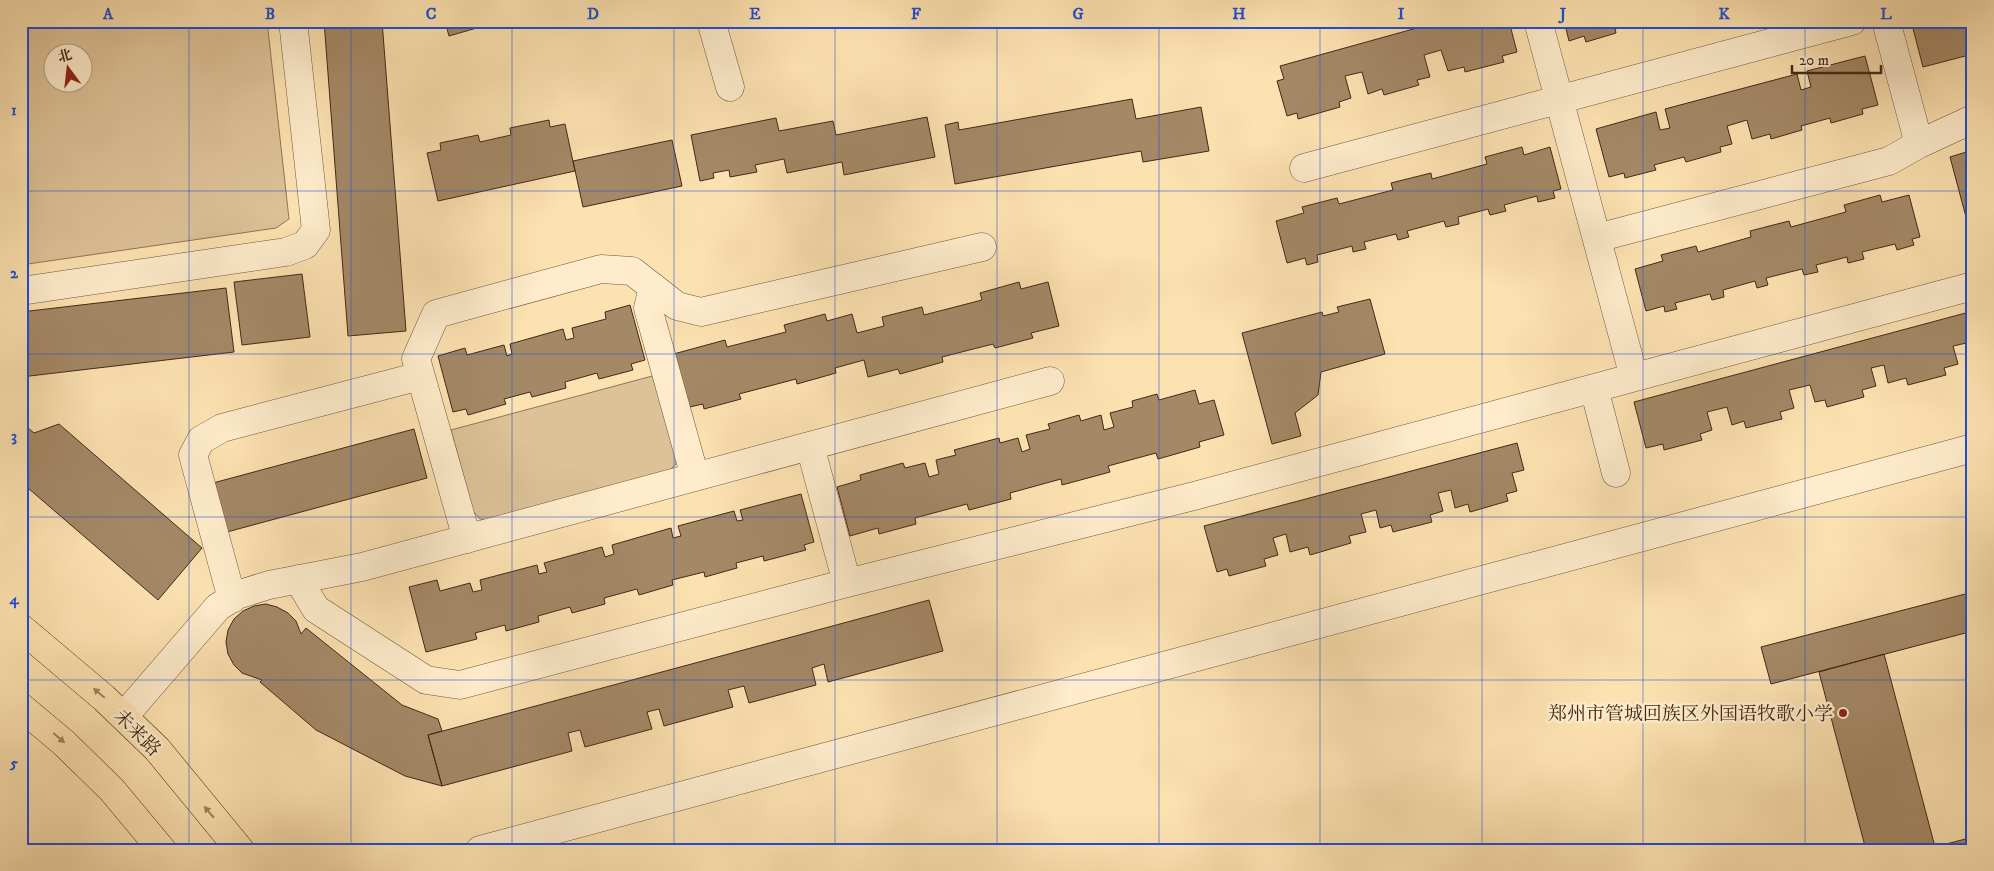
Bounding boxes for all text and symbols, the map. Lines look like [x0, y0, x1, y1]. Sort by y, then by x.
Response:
text: A [102, 4, 114, 24]
text: B [265, 4, 275, 24]
text: C [426, 4, 436, 24]
text: D [587, 4, 599, 24]
text: E [749, 4, 761, 24]
text: F [911, 4, 921, 24]
text: G [1072, 4, 1084, 24]
text: H [1232, 4, 1246, 24]
text: I [1398, 4, 1405, 24]
text: J [1558, 4, 1567, 24]
text: K [1718, 4, 1730, 24]
text: L [1880, 4, 1892, 24]
north arrow [42, 42, 92, 92]
scale bar [1792, 42, 1880, 74]
text: 北 [56, 46, 74, 67]
text: 20 m [1799, 51, 1829, 70]
text: 1 [11, 100, 17, 120]
text: 2 [10, 263, 19, 283]
text: 3 [11, 426, 17, 446]
text: 4 [8, 589, 19, 609]
one-way arrow [92, 688, 105, 699]
place label: 郑州市管城回族区外国语牧歌小学 [1548, 703, 1833, 726]
street label: 未来路 [109, 705, 165, 761]
marker: 郑州市管城回族区外国语牧歌小学 [1837, 707, 1849, 719]
one-way arrow [52, 733, 65, 744]
text: 5 [9, 753, 18, 773]
one-way arrow [204, 806, 215, 819]

